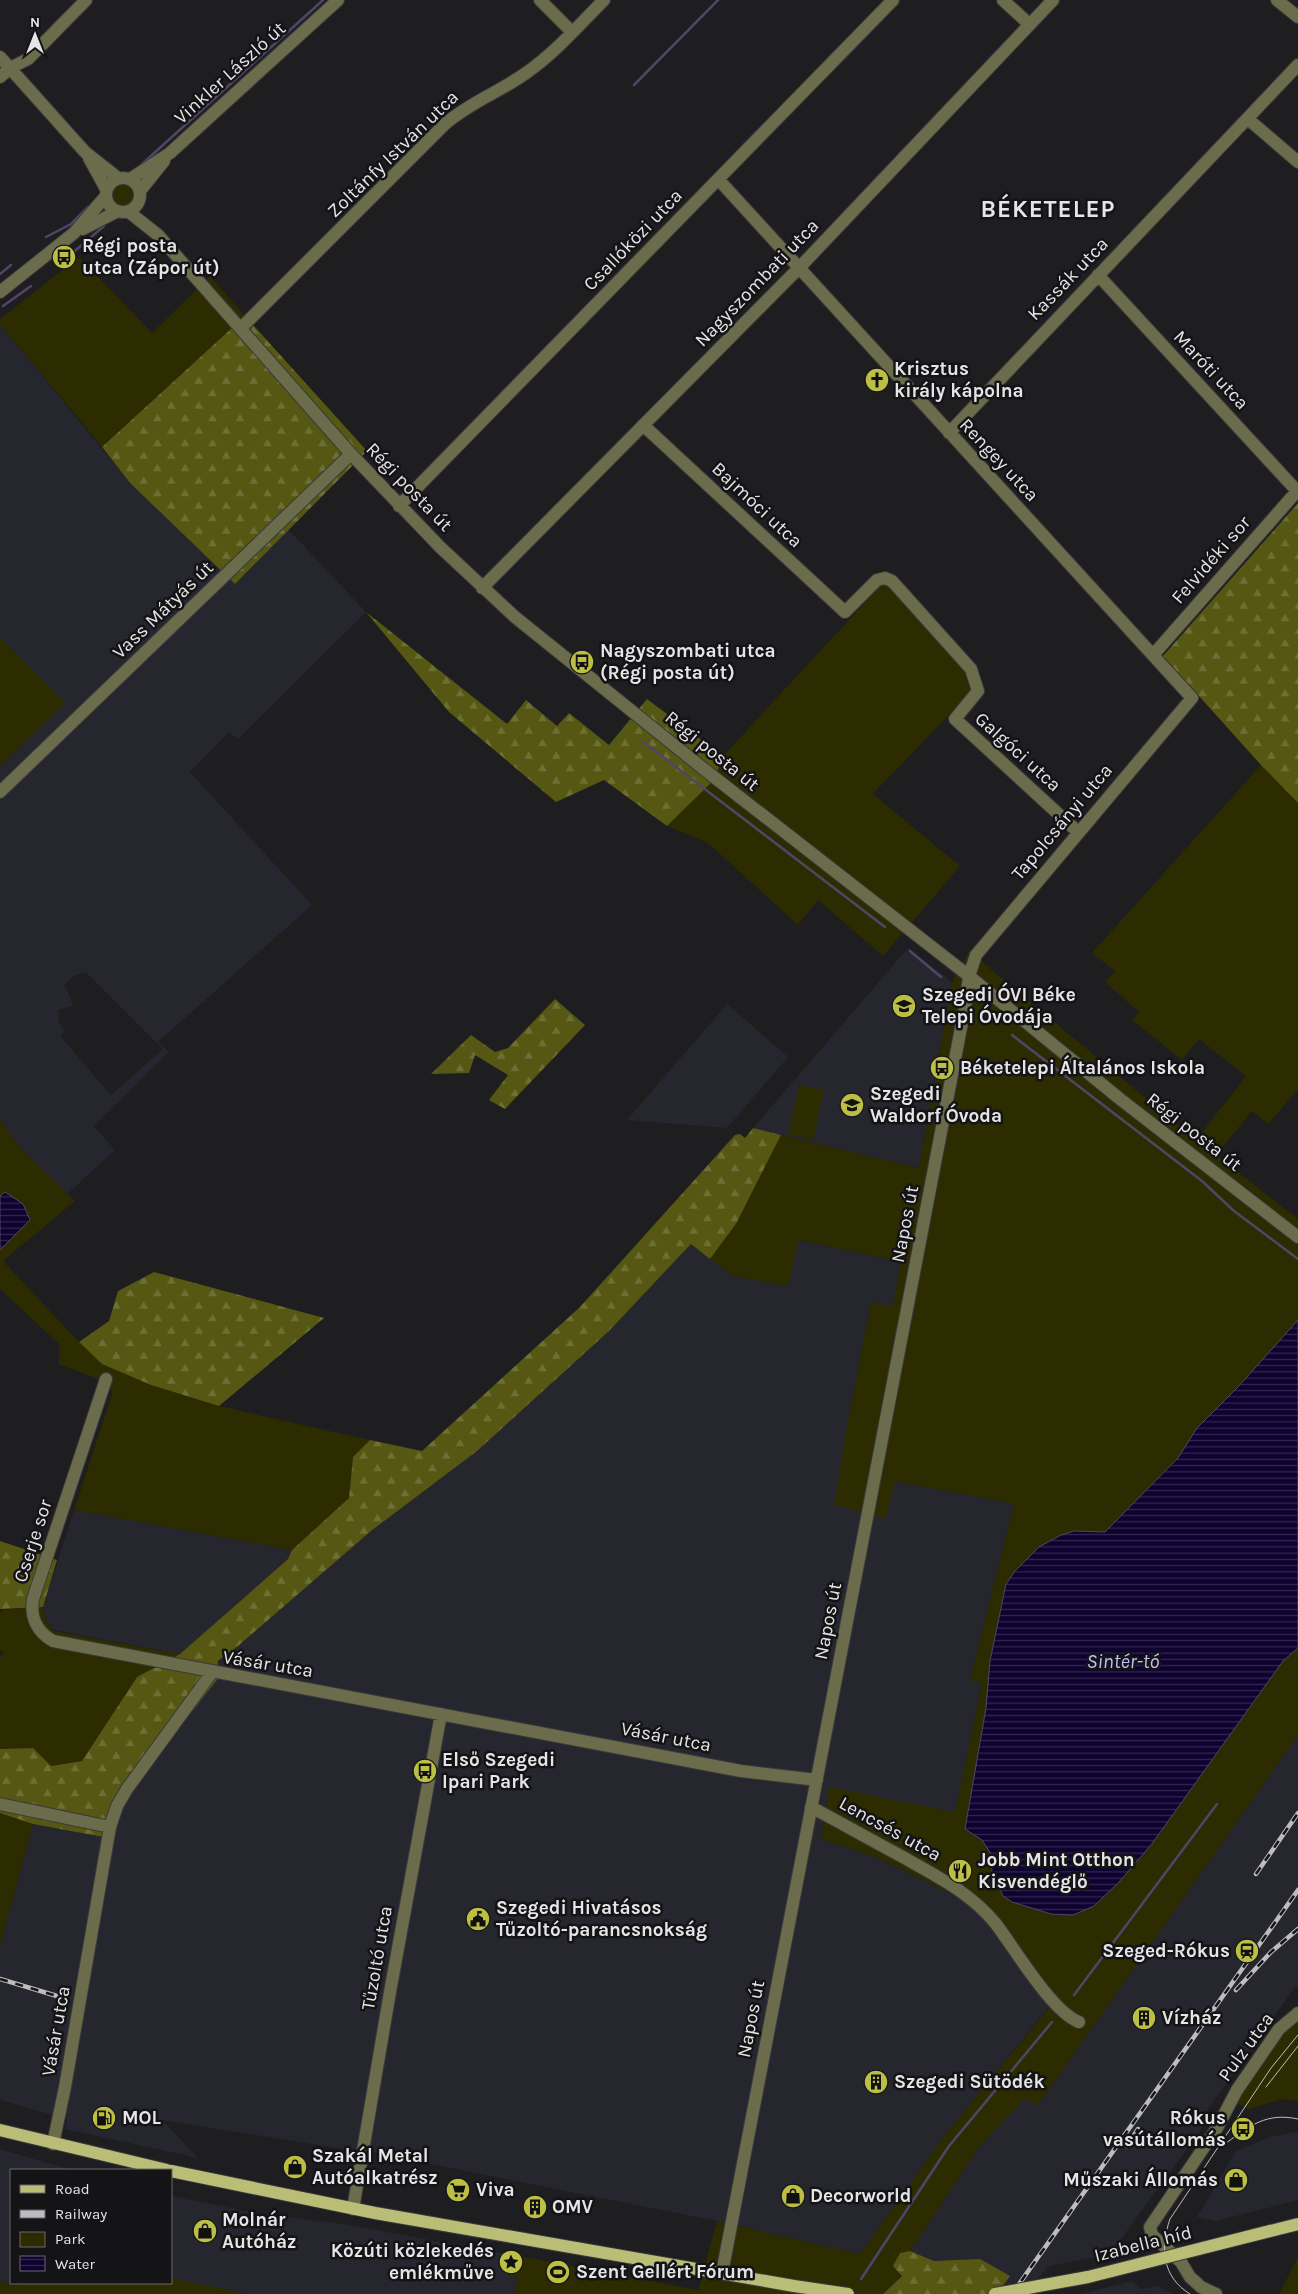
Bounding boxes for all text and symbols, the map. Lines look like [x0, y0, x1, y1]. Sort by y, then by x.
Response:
north arrow [10, 10, 60, 60]
text: N [30, 14, 40, 31]
street label: Vinkler László út [170, 17, 290, 129]
street label: Zoltánfy István utca [323, 86, 463, 222]
street label: Csallóközi utca [579, 185, 687, 295]
district label: BÉKETELEP [980, 193, 1116, 223]
street label: Nagyszombati utca [691, 215, 823, 351]
street label: Kassák utca [1023, 233, 1113, 325]
place label: Régi posta utca (Zápor út) [82, 235, 220, 279]
bus stop icon: Régi posta utca (Zápor út) [51, 244, 77, 270]
street label: Maróti utca [1169, 326, 1253, 414]
place label: Krisztus király kápolna [894, 358, 1024, 402]
church icon: Krisztus király kápolna [864, 367, 890, 393]
street label: Rengey utca [955, 414, 1043, 506]
street label: Régi posta út [361, 438, 457, 536]
street label: Bajmóci utca [707, 458, 807, 552]
street label: Felvidéki sor [1167, 512, 1255, 608]
street label: Vass Mátyás út [108, 557, 218, 663]
place label: Nagyszombati utca (Régi posta út) [600, 640, 776, 684]
bus stop icon: Nagyszombati utca (Régi posta út) [569, 649, 595, 675]
street label: Régi posta út [661, 706, 763, 796]
street label: Galgóci utca [971, 708, 1065, 796]
street label: Tapolcsányi utca [1007, 759, 1117, 885]
place label: Szegedi ÓVI Béke Telepi Óvodája [922, 982, 1076, 1028]
school or university icon: Szegedi ÓVI Béke Telepi Óvodája [891, 993, 917, 1019]
place label: Béketelepi Általános Iskola [960, 1054, 1205, 1079]
bus stop icon: Béketelepi Általános Iskola [929, 1055, 955, 1081]
place label: Szegedi Waldorf Óvoda [870, 1083, 1002, 1127]
street label: Régi posta út [1142, 1088, 1246, 1176]
school or university icon: Szegedi Waldorf Óvoda [839, 1092, 865, 1118]
street label: Napos út [887, 1184, 923, 1264]
street label: Cserje sor [9, 1497, 57, 1585]
street label: Napos út [810, 1581, 846, 1661]
street label: Vásár utca [221, 1646, 315, 1682]
water label: Sintér-tó [1087, 1650, 1160, 1673]
street label: Vásár utca [619, 1717, 713, 1757]
place label: Első Szegedi Ipari Park [442, 1749, 555, 1793]
bus stop icon: Első Szegedi Ipari Park [412, 1758, 438, 1784]
street label: Lencsés utca [835, 1792, 945, 1866]
place label: Jobb Mint Otthon Kisvendéglő [978, 1849, 1135, 1893]
restaurant icon: Jobb Mint Otthon Kisvendéglő [947, 1858, 973, 1884]
place label: Szegedi Hivatásos Tűzoltó-parancsnokság [496, 1897, 707, 1941]
street label: Tűzoltó utca [357, 1904, 397, 2012]
public building icon: Szegedi Hivatásos Tűzoltó-parancsnokság [465, 1906, 491, 1932]
station icon: Szeged-Rókus [1234, 1938, 1260, 1964]
place label: Szeged-Rókus [1102, 1940, 1230, 1962]
street label: Napos út [733, 1979, 769, 2059]
street label: Vásár utca [37, 1984, 75, 2078]
building icon: Vízház [1131, 2005, 1157, 2031]
place label: Vízház [1162, 2007, 1221, 2029]
street label: Pulz utca [1214, 2008, 1278, 2086]
building icon: Szegedi Sütödék [863, 2069, 889, 2095]
place label: Szegedi Sütödék [894, 2071, 1045, 2093]
fuel station icon: MOL [91, 2105, 117, 2131]
place label: MOL [122, 2107, 162, 2129]
place label: Rókus vasútállomás [1103, 2107, 1226, 2151]
bus stop icon: Rókus vasútállomás [1230, 2116, 1256, 2142]
place label: Szakál Metal Autóalkatrész [312, 2145, 438, 2189]
shop icon: Szakál Metal Autóalkatrész [282, 2154, 308, 2180]
place label: Műszaki Állomás [1063, 2166, 1218, 2191]
shop icon: Műszaki Állomás [1223, 2167, 1249, 2193]
legend [10, 2169, 172, 2284]
supermarket icon: Viva [445, 2177, 471, 2203]
place label: Viva [476, 2179, 515, 2201]
text: Road [55, 2180, 90, 2198]
shop icon: Decorworld [780, 2183, 806, 2209]
place label: Decorworld [810, 2185, 911, 2207]
building icon: OMV [522, 2194, 548, 2220]
place label: OMV [552, 2196, 594, 2218]
text: Railway [55, 2205, 107, 2223]
place label: Molnár Autóház [222, 2209, 296, 2253]
shop icon: Molnár Autóház [192, 2218, 218, 2244]
street label: Izabella híd [1092, 2221, 1194, 2267]
text: Park [55, 2230, 85, 2248]
place label: Közúti közlekedés emlékműve [331, 2240, 494, 2284]
place icon: Közúti közlekedés emlékműve [498, 2249, 524, 2275]
text: Water [55, 2255, 96, 2273]
sports icon: Szent Gellért Fórum [545, 2259, 571, 2285]
place label: Szent Gellért Fórum [576, 2261, 754, 2283]

